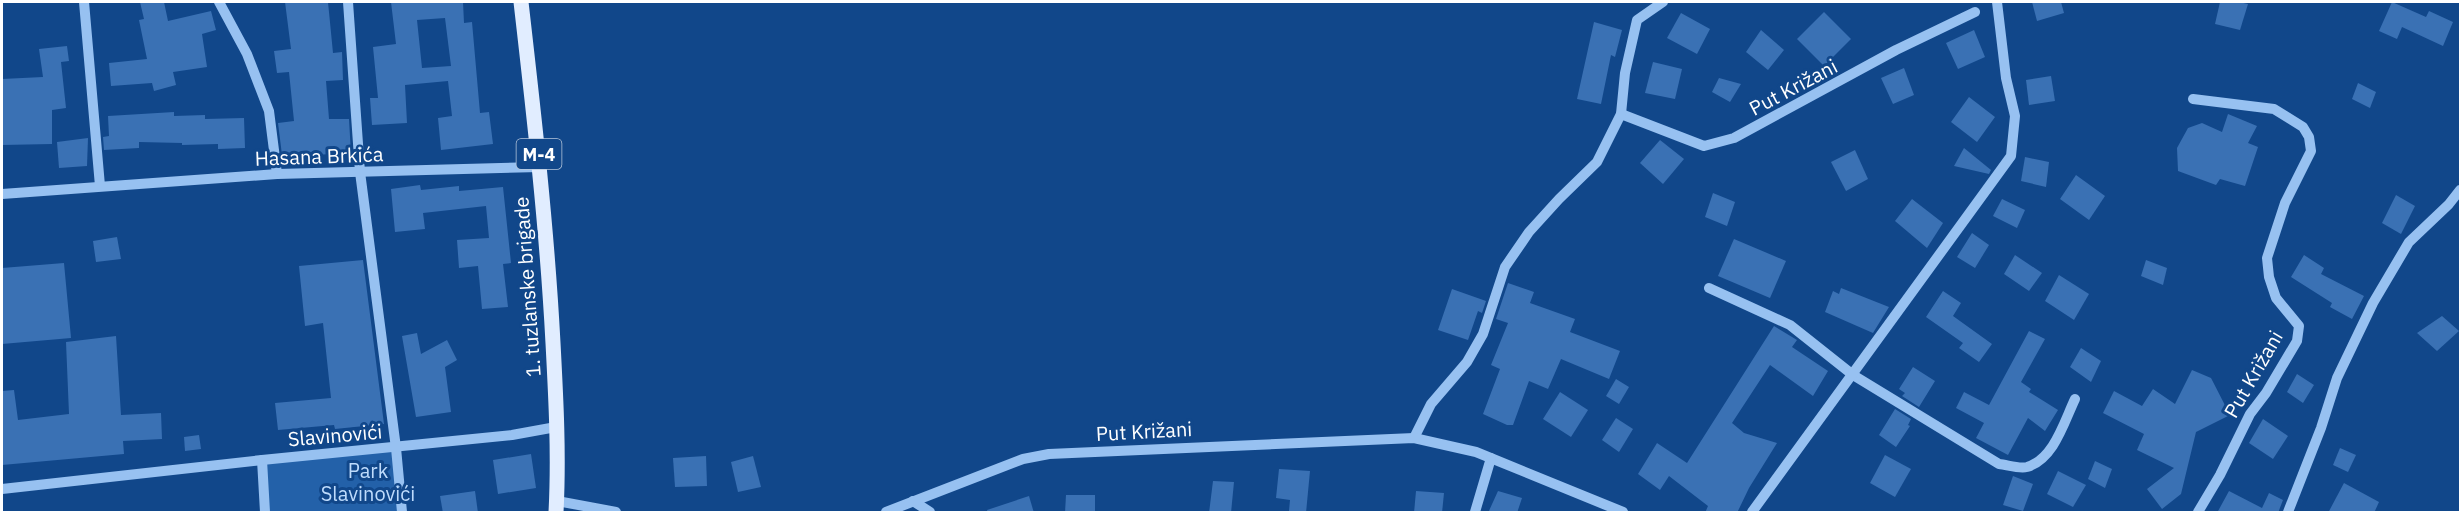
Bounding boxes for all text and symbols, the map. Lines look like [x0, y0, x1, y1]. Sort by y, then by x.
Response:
street label: Put Križani [1744, 52, 1842, 122]
road number: M-4 [516, 139, 562, 169]
street label: Hasana Brkića [254, 140, 384, 172]
street label: 1. tuzlanske brigade [507, 196, 547, 378]
street label: Put Križani [2217, 326, 2289, 422]
street label: Put Križani [1095, 415, 1193, 447]
street label: Slavinovići [287, 417, 383, 453]
park label: Park Slavinovići [321, 457, 415, 507]

